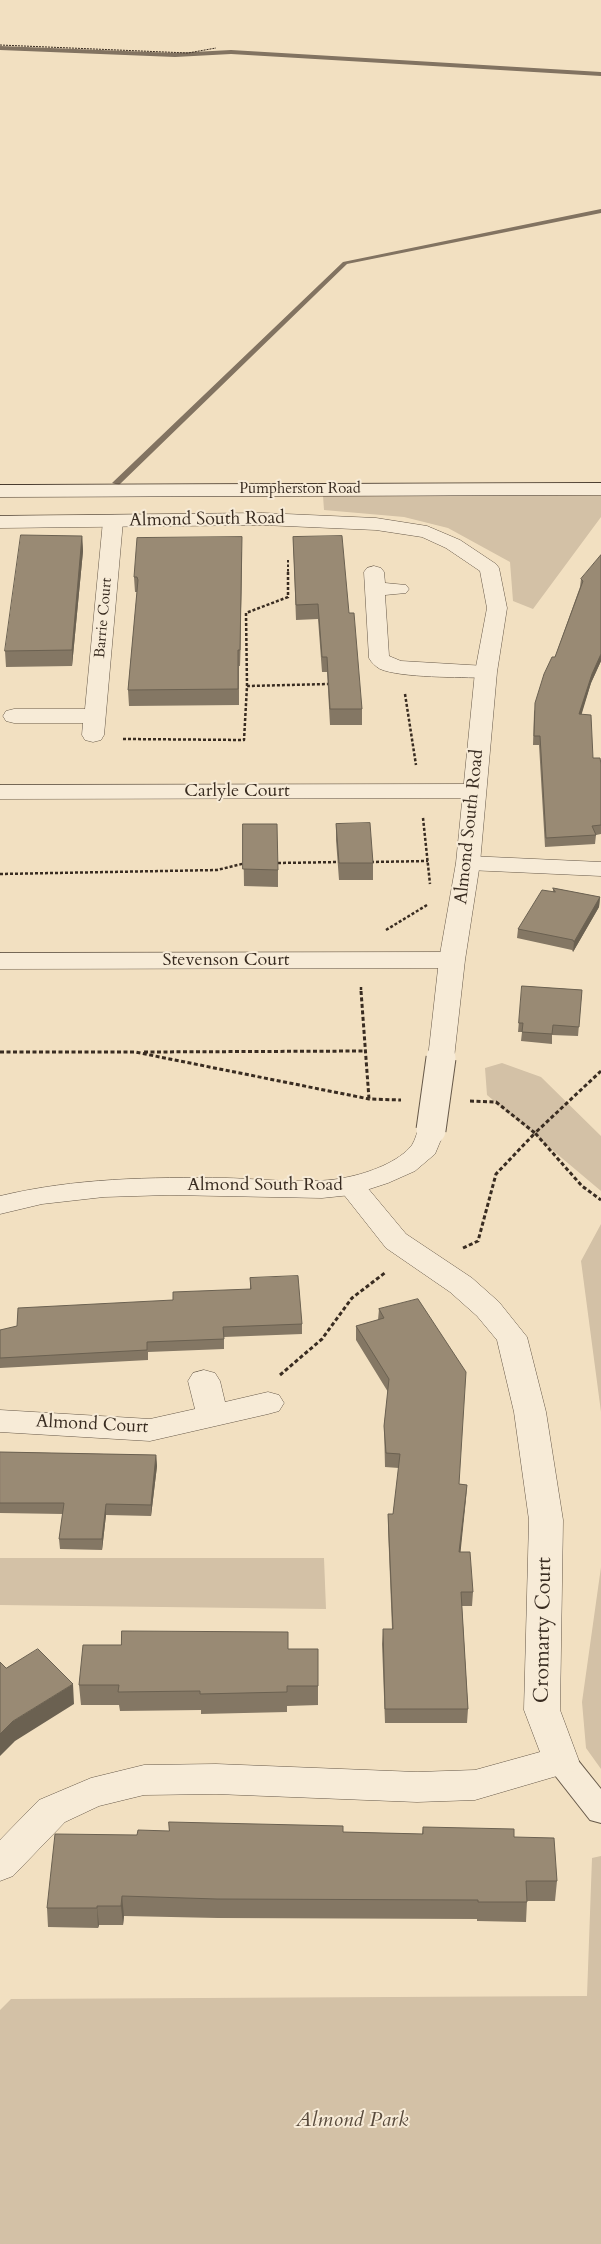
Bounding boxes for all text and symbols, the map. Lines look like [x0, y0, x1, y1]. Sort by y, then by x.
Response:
street label: Pumpherston Road [239, 481, 361, 499]
street label: Almond South Road [129, 508, 285, 532]
street label: Barrie Court [92, 577, 116, 659]
street label: Almond South Road [451, 749, 489, 905]
street label: Carlyle Court [184, 781, 290, 803]
street label: Stevenson Court [163, 950, 289, 972]
street label: Almond South Road [187, 1175, 343, 1197]
street label: Almond Court [35, 1411, 149, 1439]
street label: Cromarty Court [530, 1557, 558, 1703]
park label: Almond Park [296, 2108, 408, 2134]

